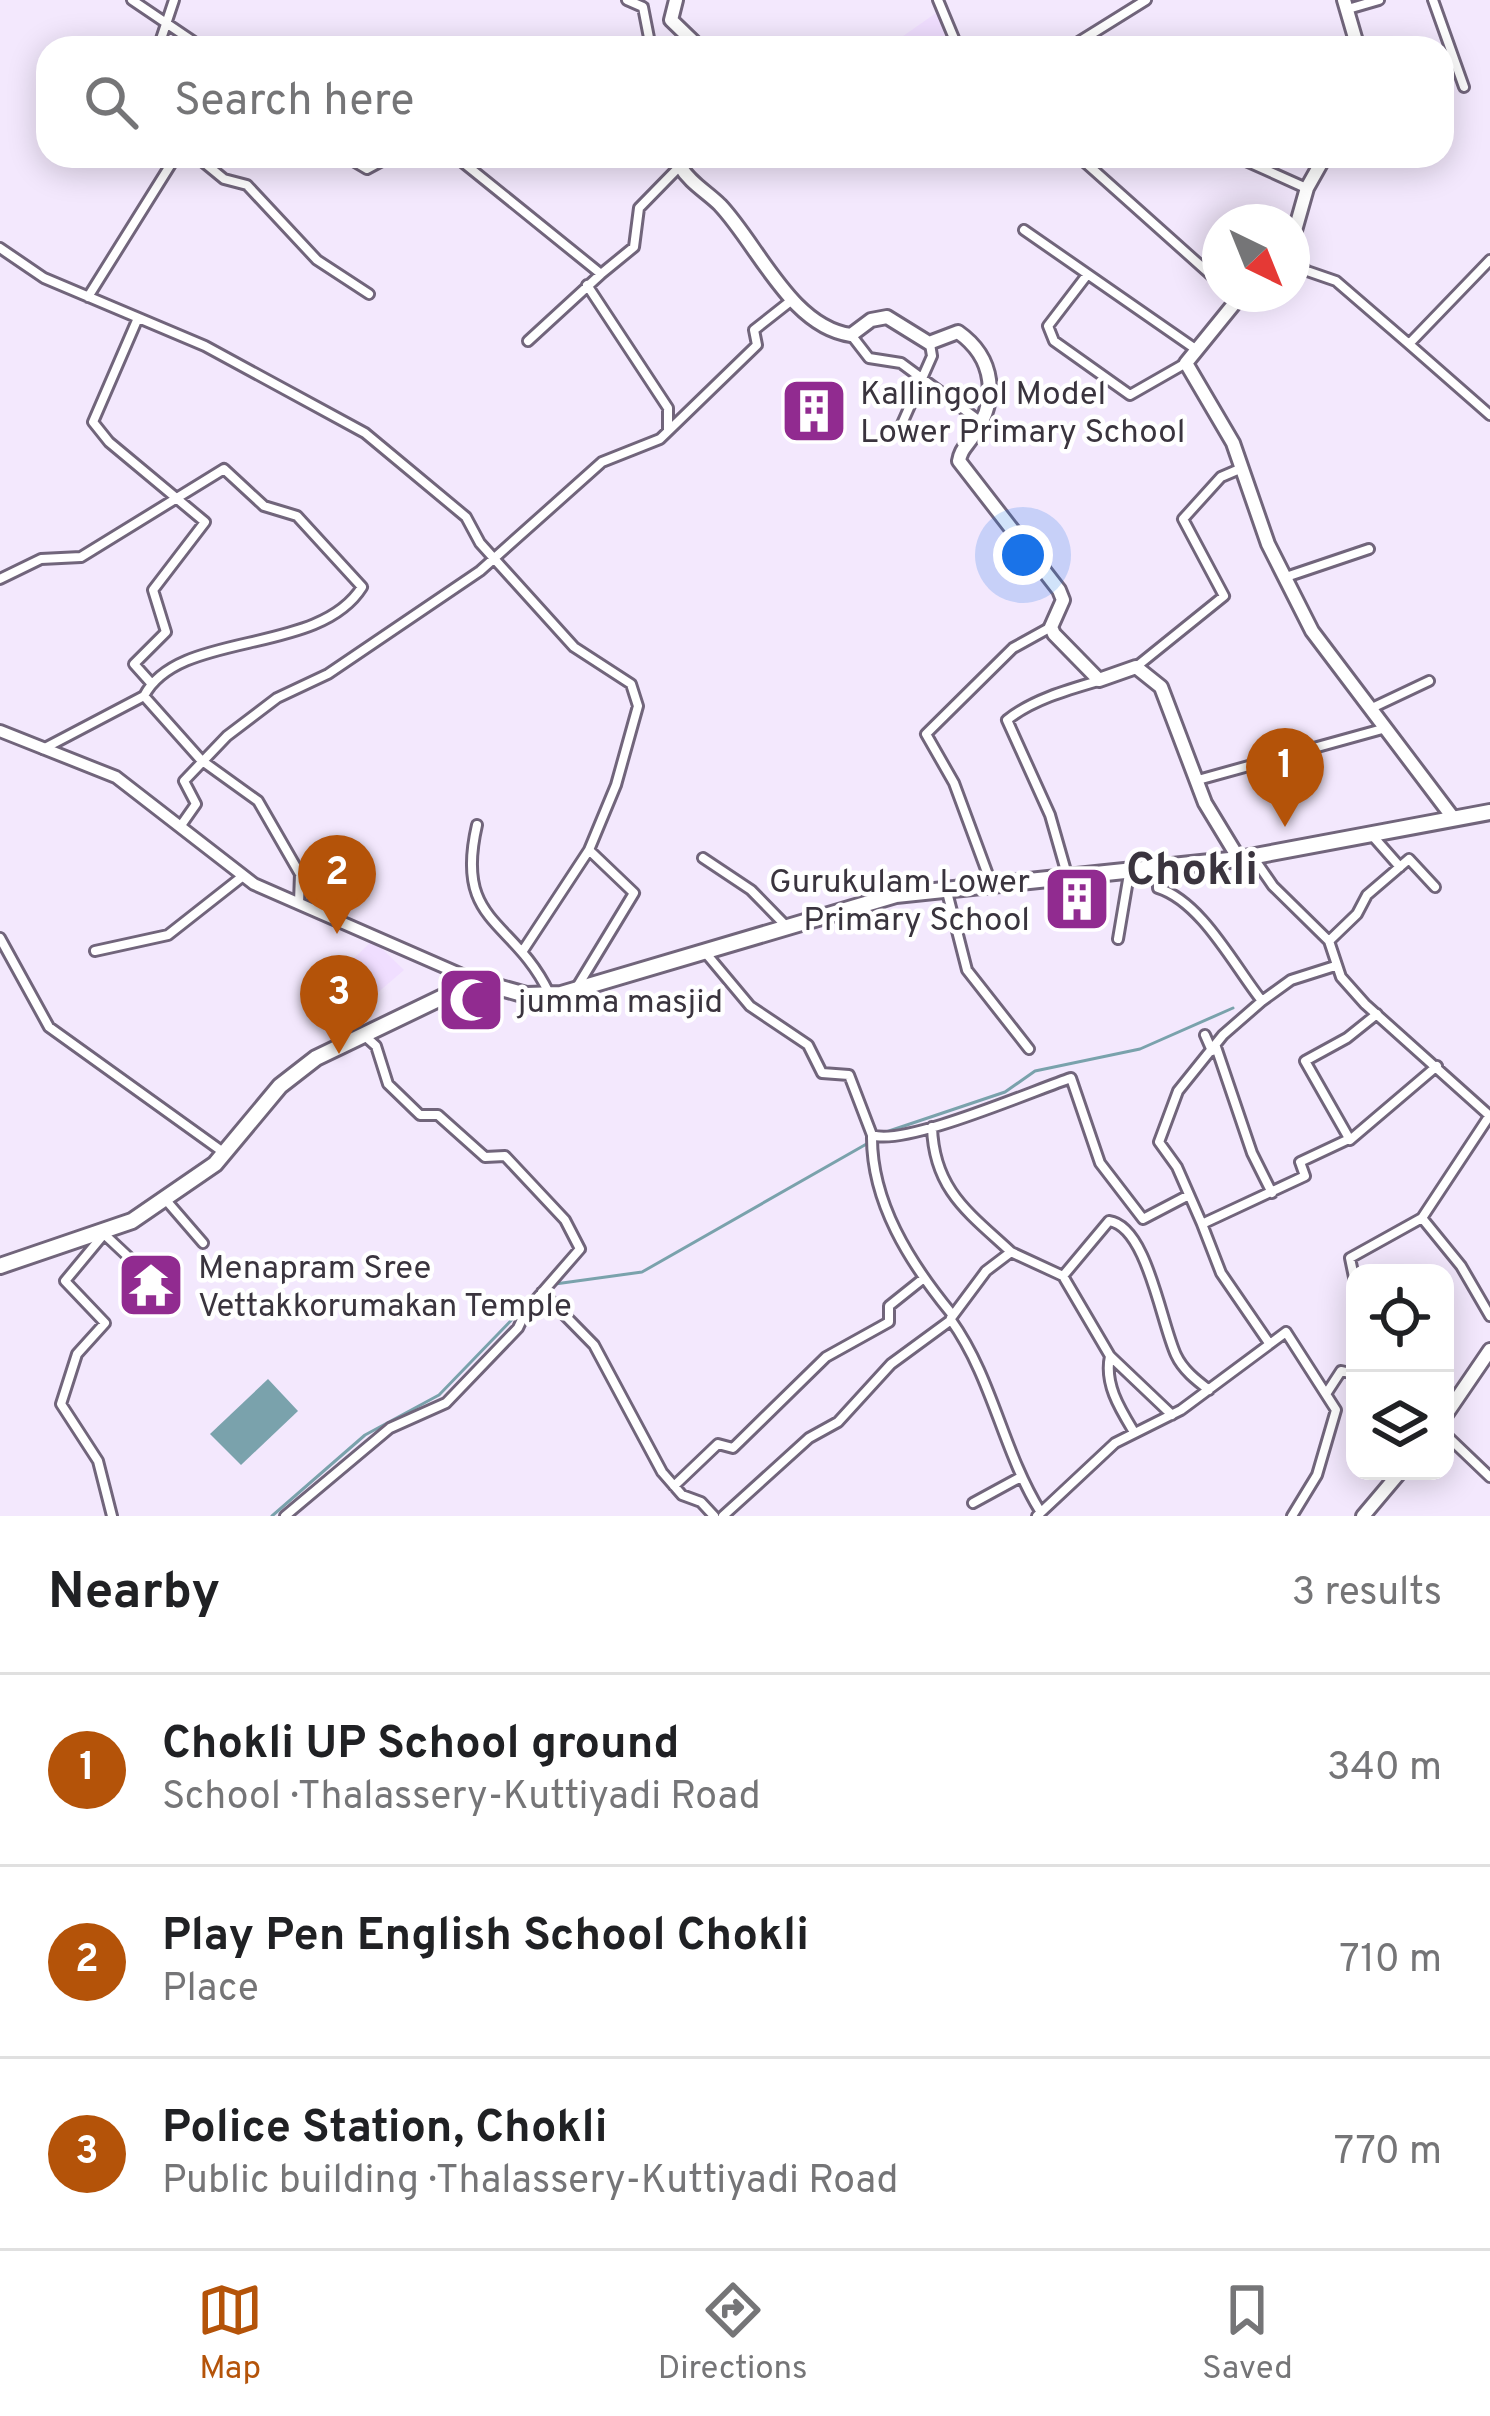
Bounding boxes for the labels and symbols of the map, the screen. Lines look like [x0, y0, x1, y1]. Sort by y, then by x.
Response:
north arrow [1202, 204, 1310, 312]
place label: Kallingool Model Lower Primary School [860, 375, 1185, 455]
building icon: Kallingool Model Lower Primary School [779, 376, 849, 446]
your location [993, 525, 1053, 585]
pin: 1 [1246, 728, 1324, 827]
pin: 2 [298, 835, 376, 934]
district label: Chokli [1126, 844, 1258, 901]
place label: Gurukulam Lower Primary School [769, 863, 1030, 943]
building icon: Gurukulam Lower Primary School [1042, 864, 1112, 934]
pin: 3 [300, 955, 378, 1054]
mosque icon: jumma masjid [436, 965, 506, 1035]
place label: jumma masjid [516, 983, 723, 1025]
place label: Menapram Sree Vettakkorumakan Temple [198, 1249, 572, 1329]
temple icon: Menapram Sree Vettakkorumakan Temple [116, 1250, 186, 1320]

